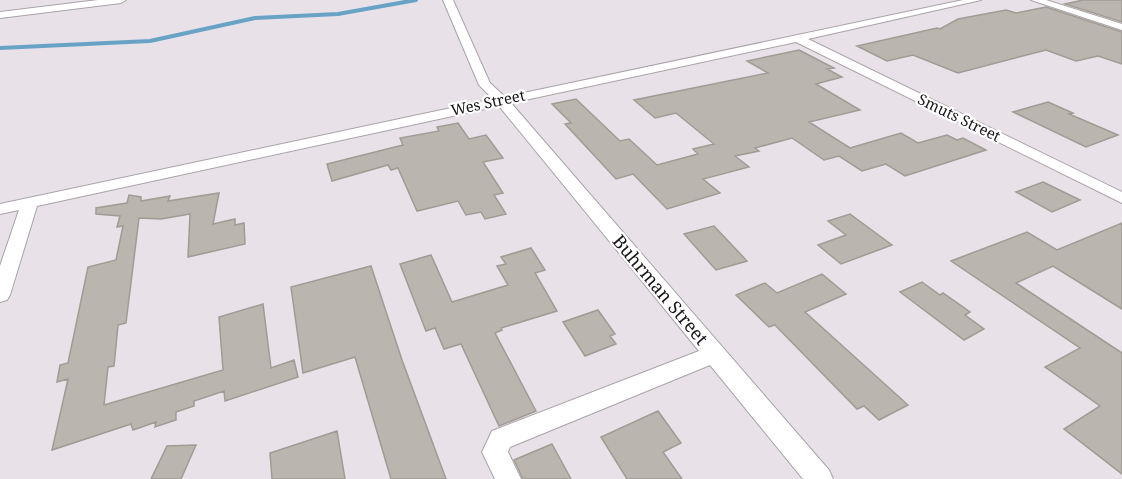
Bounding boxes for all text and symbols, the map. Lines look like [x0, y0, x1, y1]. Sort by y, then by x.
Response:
street label: Wes Street [449, 84, 527, 120]
street label: Smuts Street [915, 88, 1004, 146]
street label: Buhrman Street [608, 229, 714, 349]

